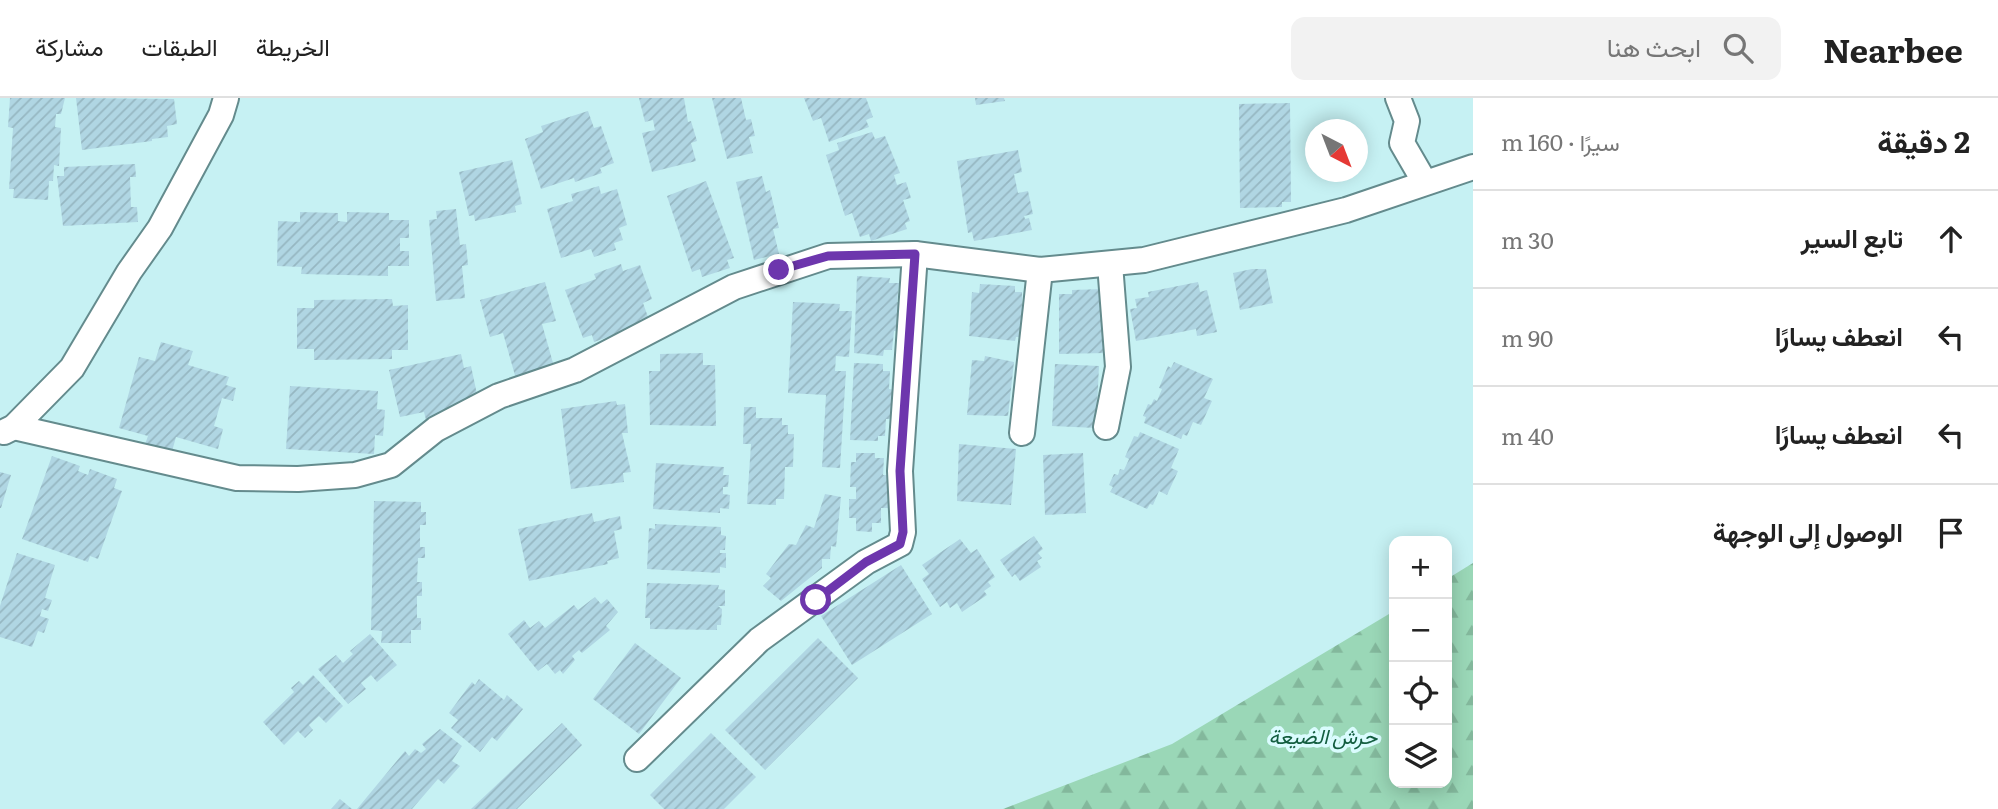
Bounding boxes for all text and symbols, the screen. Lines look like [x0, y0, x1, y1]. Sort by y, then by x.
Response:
search box [1291, 17, 1781, 80]
text: Nearbee [1823, 24, 1963, 73]
text: ابحث هنا [1607, 26, 1701, 65]
text: مشاركة [35, 28, 103, 63]
text: الطبقات [141, 28, 218, 63]
text: الخريطة [256, 28, 330, 63]
icon: search [1719, 29, 1757, 67]
text: 2 دقيقة [1877, 118, 1970, 162]
north arrow [1305, 119, 1368, 182]
text: سيرًا · 160 m [1501, 124, 1620, 158]
text: تابع السير [1801, 217, 1903, 256]
icon: ahead [1932, 220, 1970, 258]
text: 30 m [1501, 222, 1554, 256]
route end [763, 254, 794, 285]
text: انعطف يسارًا [1775, 315, 1903, 354]
icon: left [1932, 318, 1970, 356]
text: 90 m [1501, 320, 1553, 354]
text: انعطف يسارًا [1775, 413, 1903, 452]
icon: left [1932, 416, 1970, 454]
text: 40 m [1501, 418, 1554, 452]
text: الوصول إلى الوجهة [1713, 511, 1903, 550]
icon: arrive [1932, 514, 1970, 552]
map controls [1389, 536, 1452, 788]
button: + [1389, 536, 1452, 599]
route start [800, 584, 831, 615]
button: − [1389, 599, 1452, 662]
button: locate [1389, 662, 1452, 725]
park label: حرش الضيعة [1269, 719, 1378, 750]
button: layers [1389, 725, 1452, 788]

